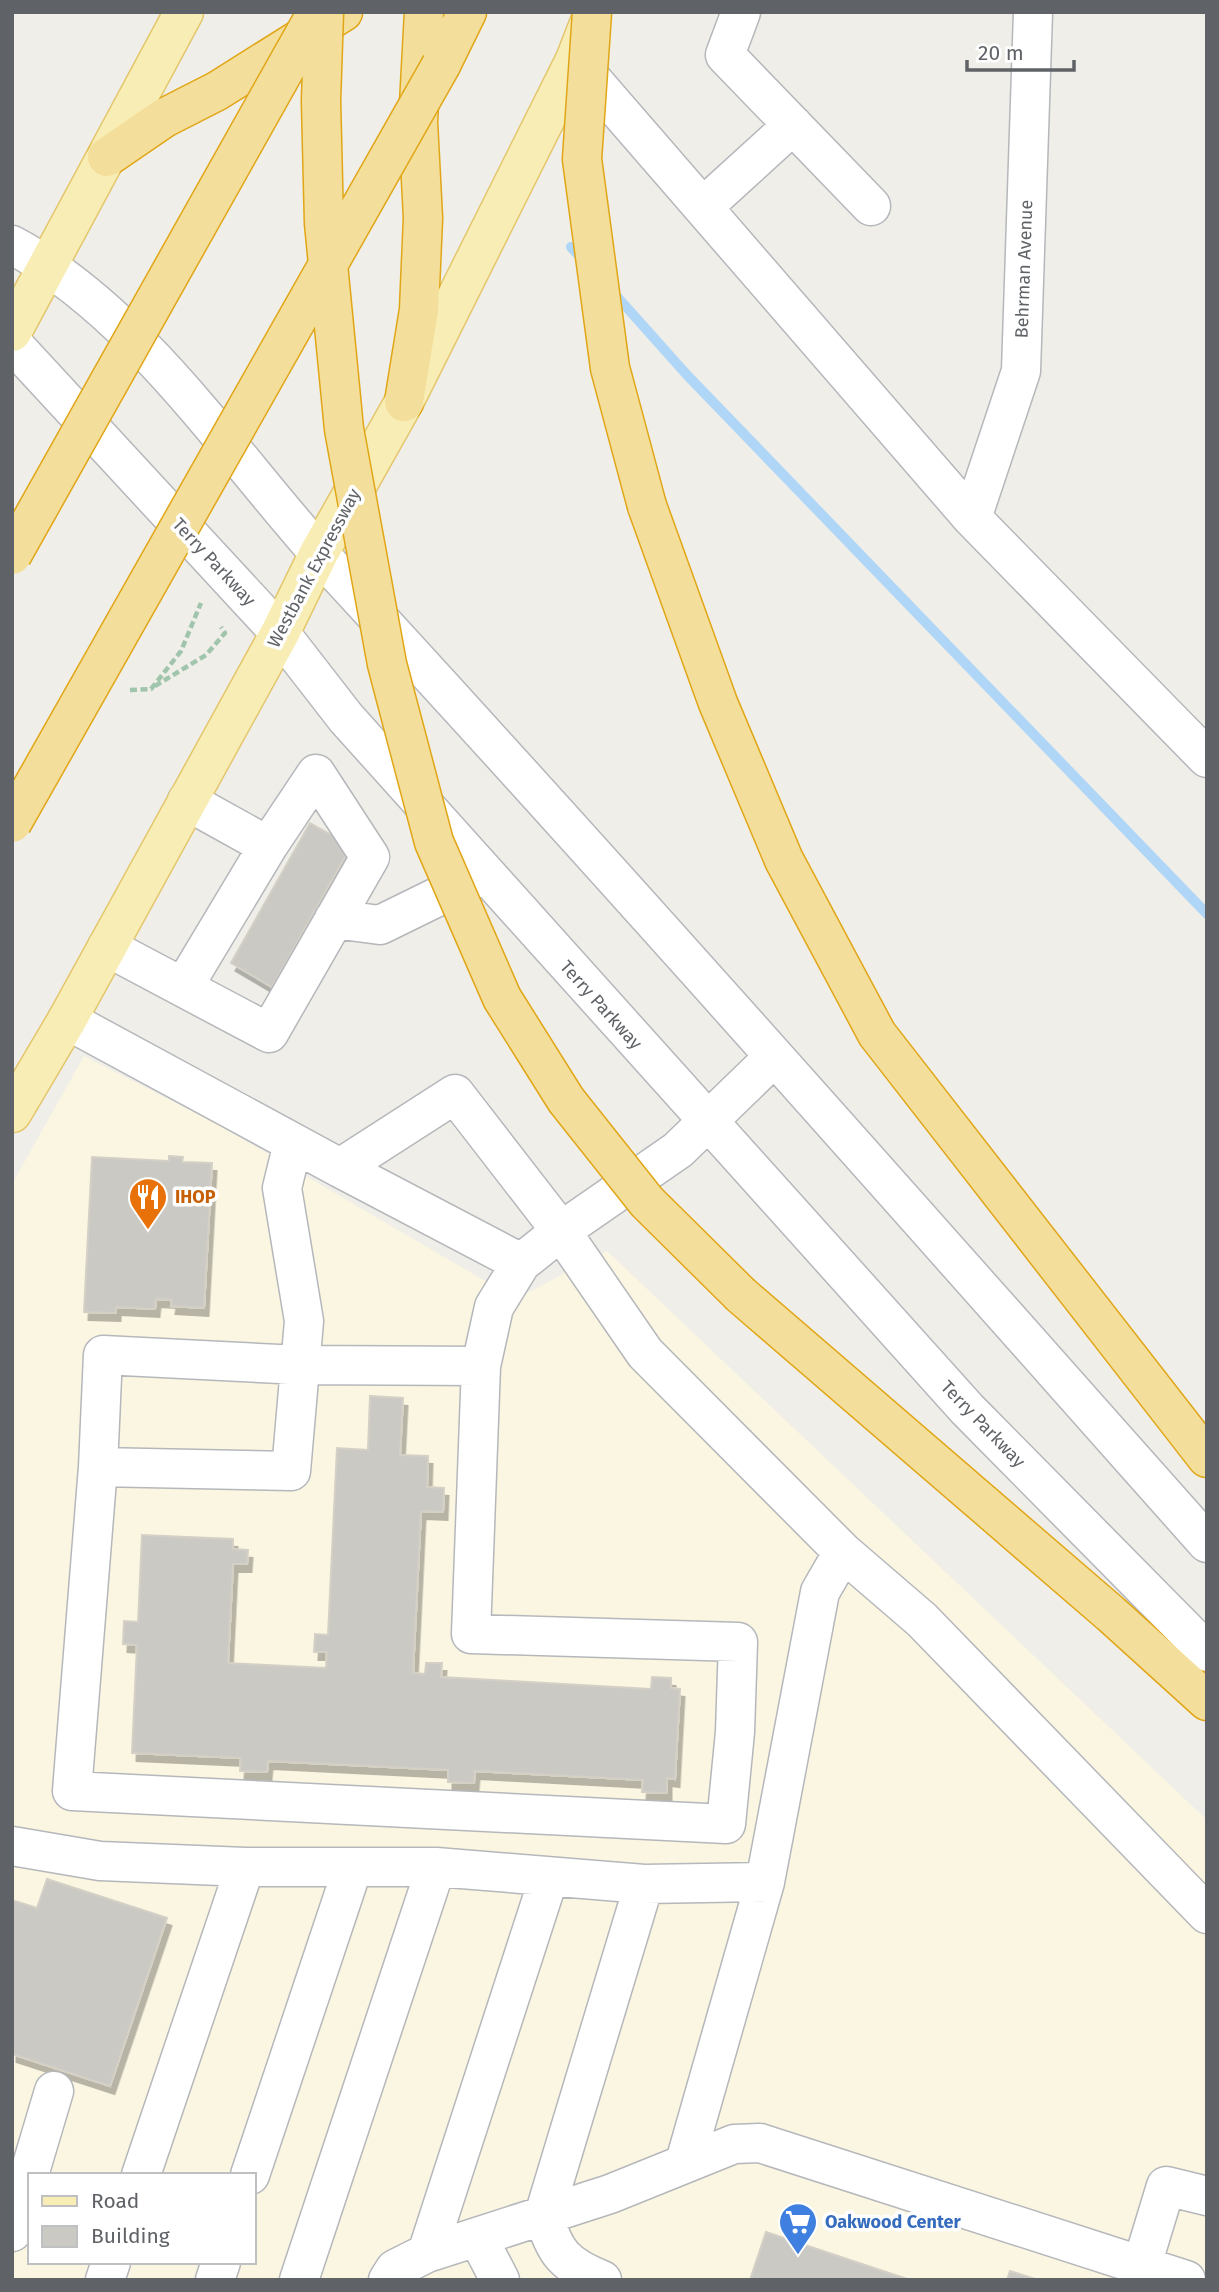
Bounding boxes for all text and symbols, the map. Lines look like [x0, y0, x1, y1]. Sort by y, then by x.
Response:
scale bar [967, 28, 1074, 72]
text: 20 m [978, 40, 1024, 66]
street label: Behrman Avenue [1011, 199, 1037, 339]
street label: Westbank Expressway [263, 485, 365, 651]
street label: Terry Parkway [168, 513, 260, 611]
street label: Terry Parkway [555, 956, 647, 1054]
restaurant icon: IHOP [127, 1176, 169, 1231]
place label: IHOP [175, 1186, 216, 1208]
street label: Terry Parkway [936, 1376, 1030, 1472]
legend [28, 2173, 256, 2264]
text: Road [91, 2188, 139, 2214]
supermarket icon: Oakwood Center [777, 2201, 819, 2256]
place label: Oakwood Center [825, 2211, 962, 2233]
text: Building [91, 2223, 170, 2249]

